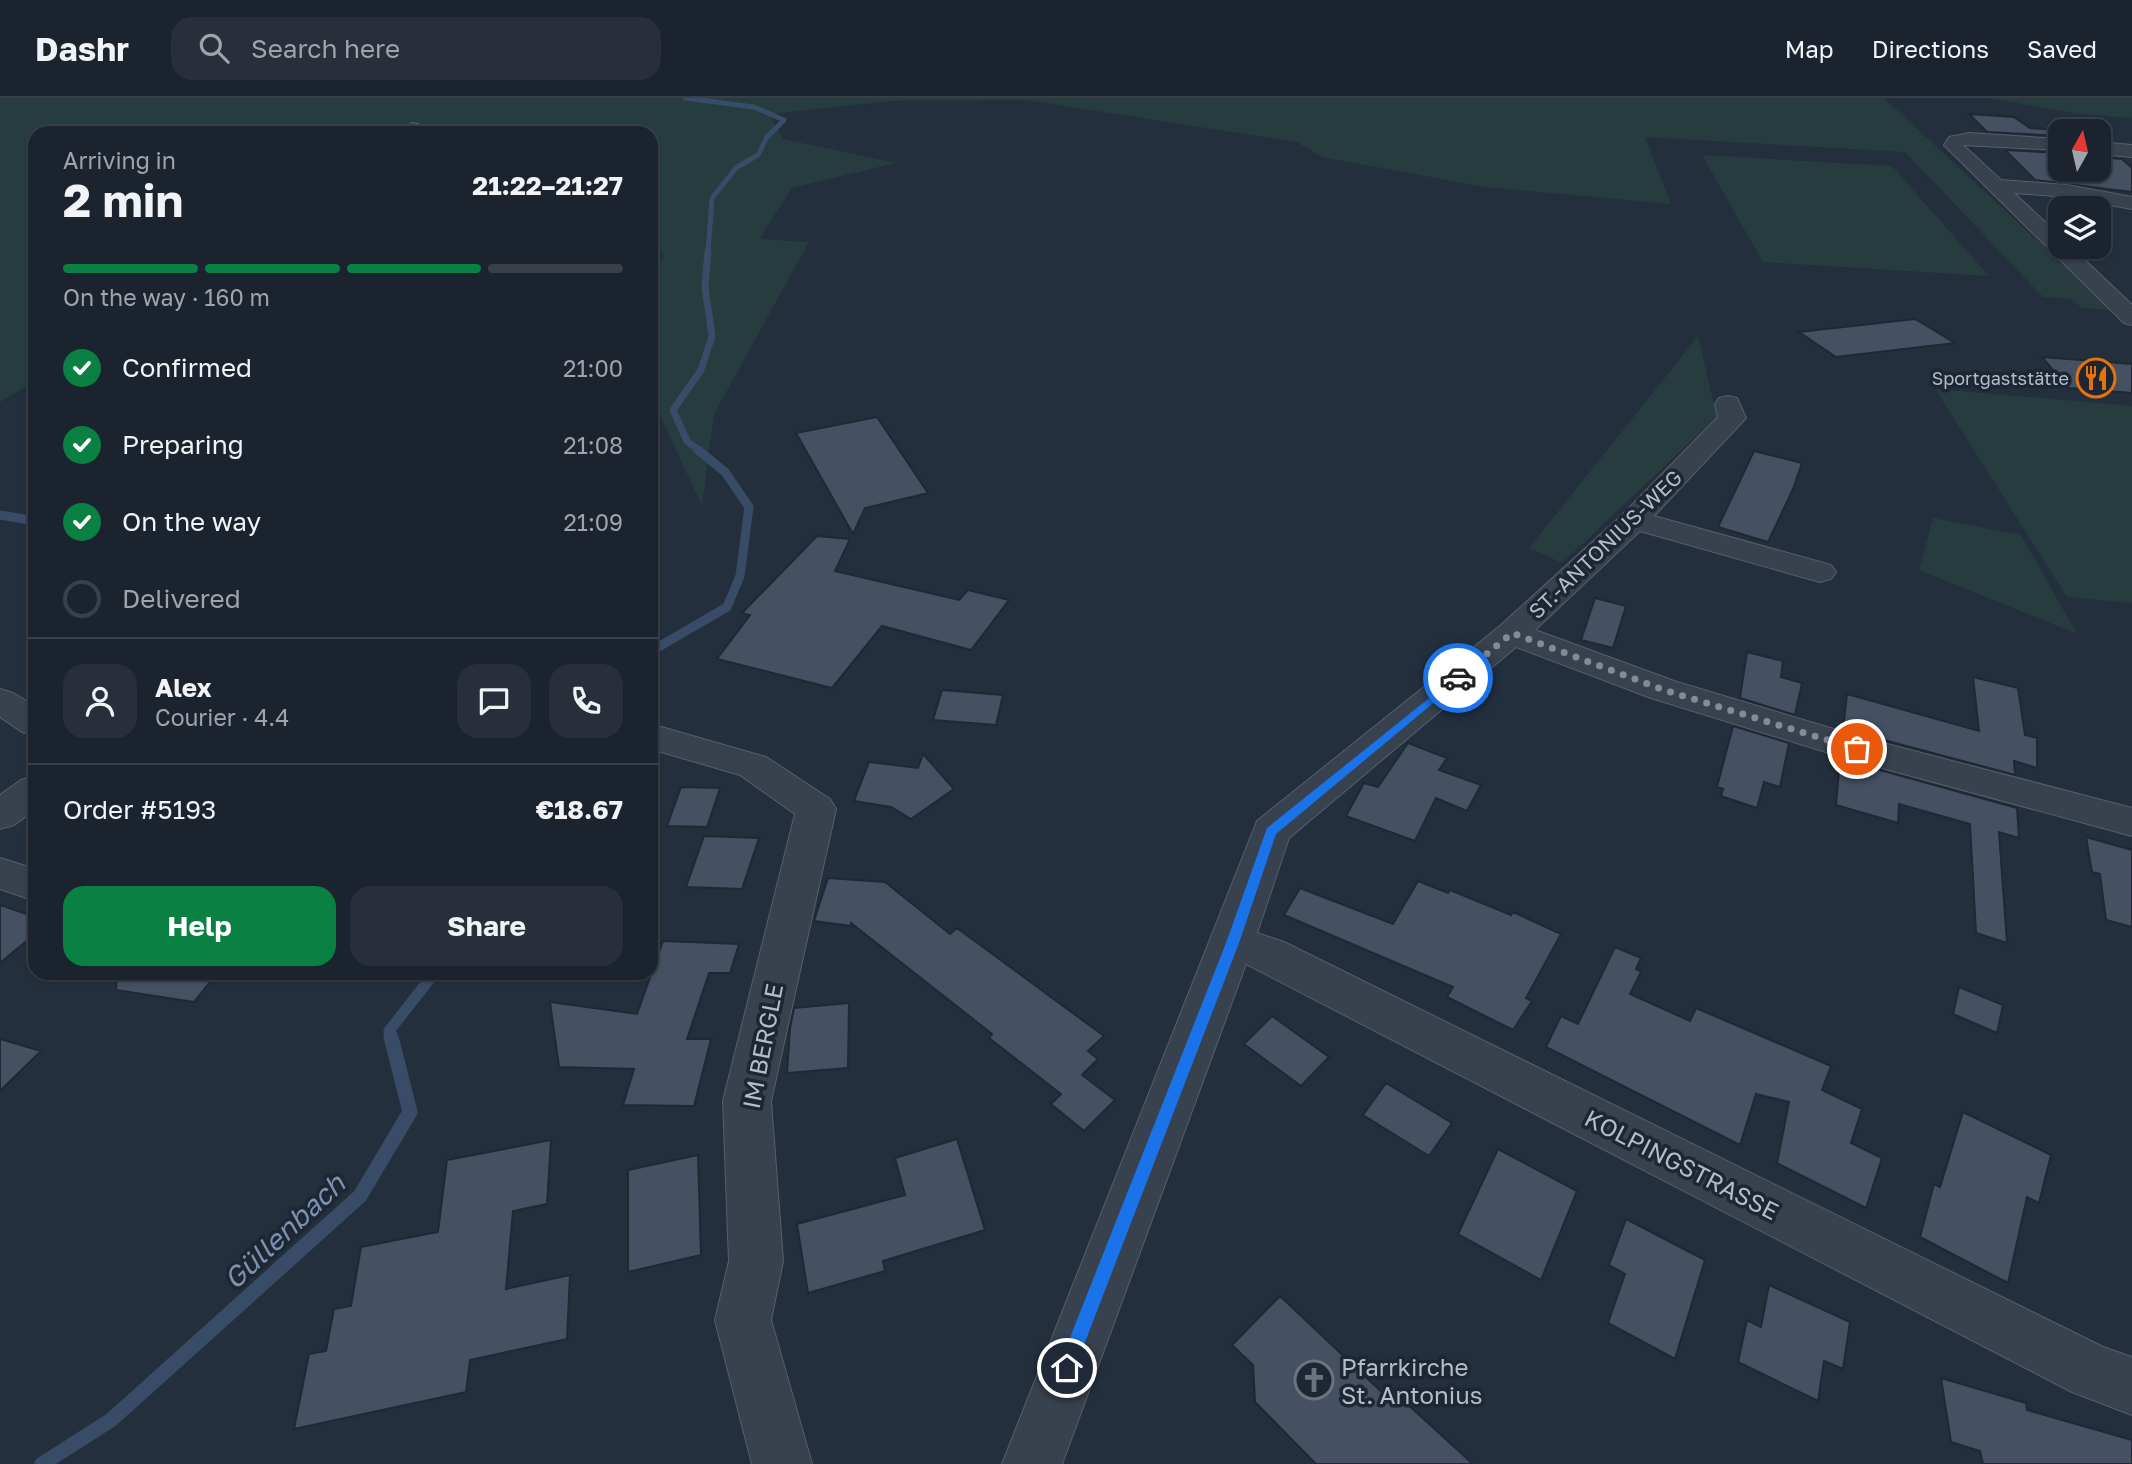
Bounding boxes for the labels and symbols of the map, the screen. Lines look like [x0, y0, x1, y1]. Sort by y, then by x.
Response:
north arrow [2048, 119, 2110, 182]
restaurant icon: Sportgaststätte [2075, 357, 2117, 399]
place label: Sportgaststätte [1932, 367, 2069, 389]
street label: ST.-ANTONIUS-WEG [1523, 464, 1687, 624]
courier [1423, 643, 1493, 713]
pin [1827, 719, 1887, 779]
street label: IM BERGLE [736, 981, 788, 1111]
street label: KOLPINGSTRASSE [1580, 1103, 1784, 1225]
water label: Güllenbach [217, 1165, 353, 1295]
pin [1037, 1338, 1097, 1398]
place label: Pfarrkirche St. Antonius [1341, 1352, 1482, 1409]
church icon: Pfarrkirche St. Antonius [1293, 1359, 1335, 1401]

